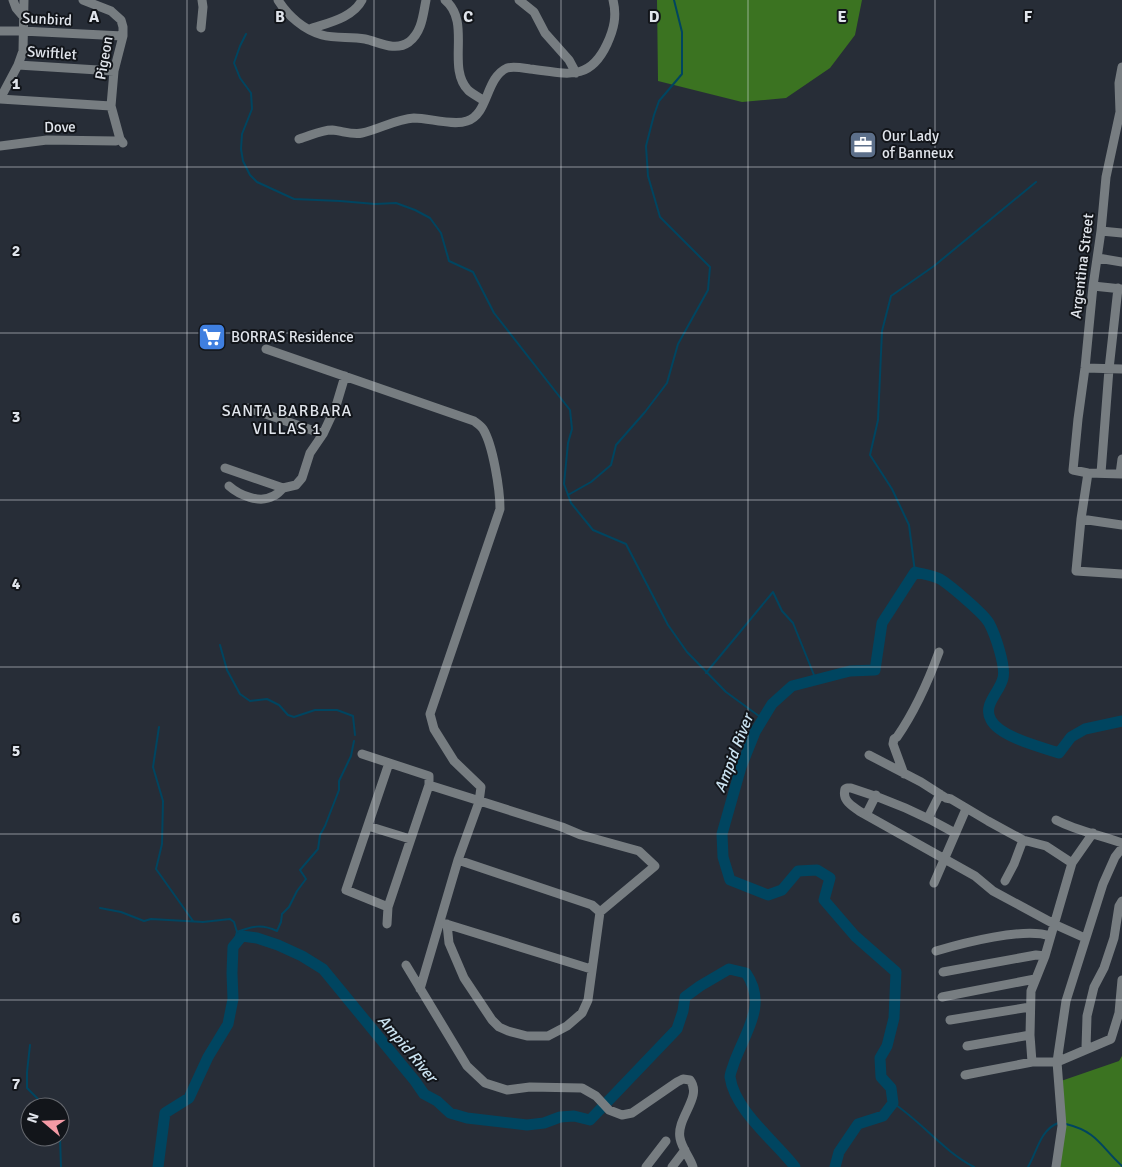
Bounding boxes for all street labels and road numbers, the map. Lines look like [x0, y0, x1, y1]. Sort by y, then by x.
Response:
street label: Sunbird [22, 9, 72, 29]
street label: Pigeon [91, 35, 117, 81]
street label: Swiftlet [26, 42, 78, 64]
street label: Dove [44, 118, 76, 136]
street label: Argentina Street [1067, 212, 1097, 320]

